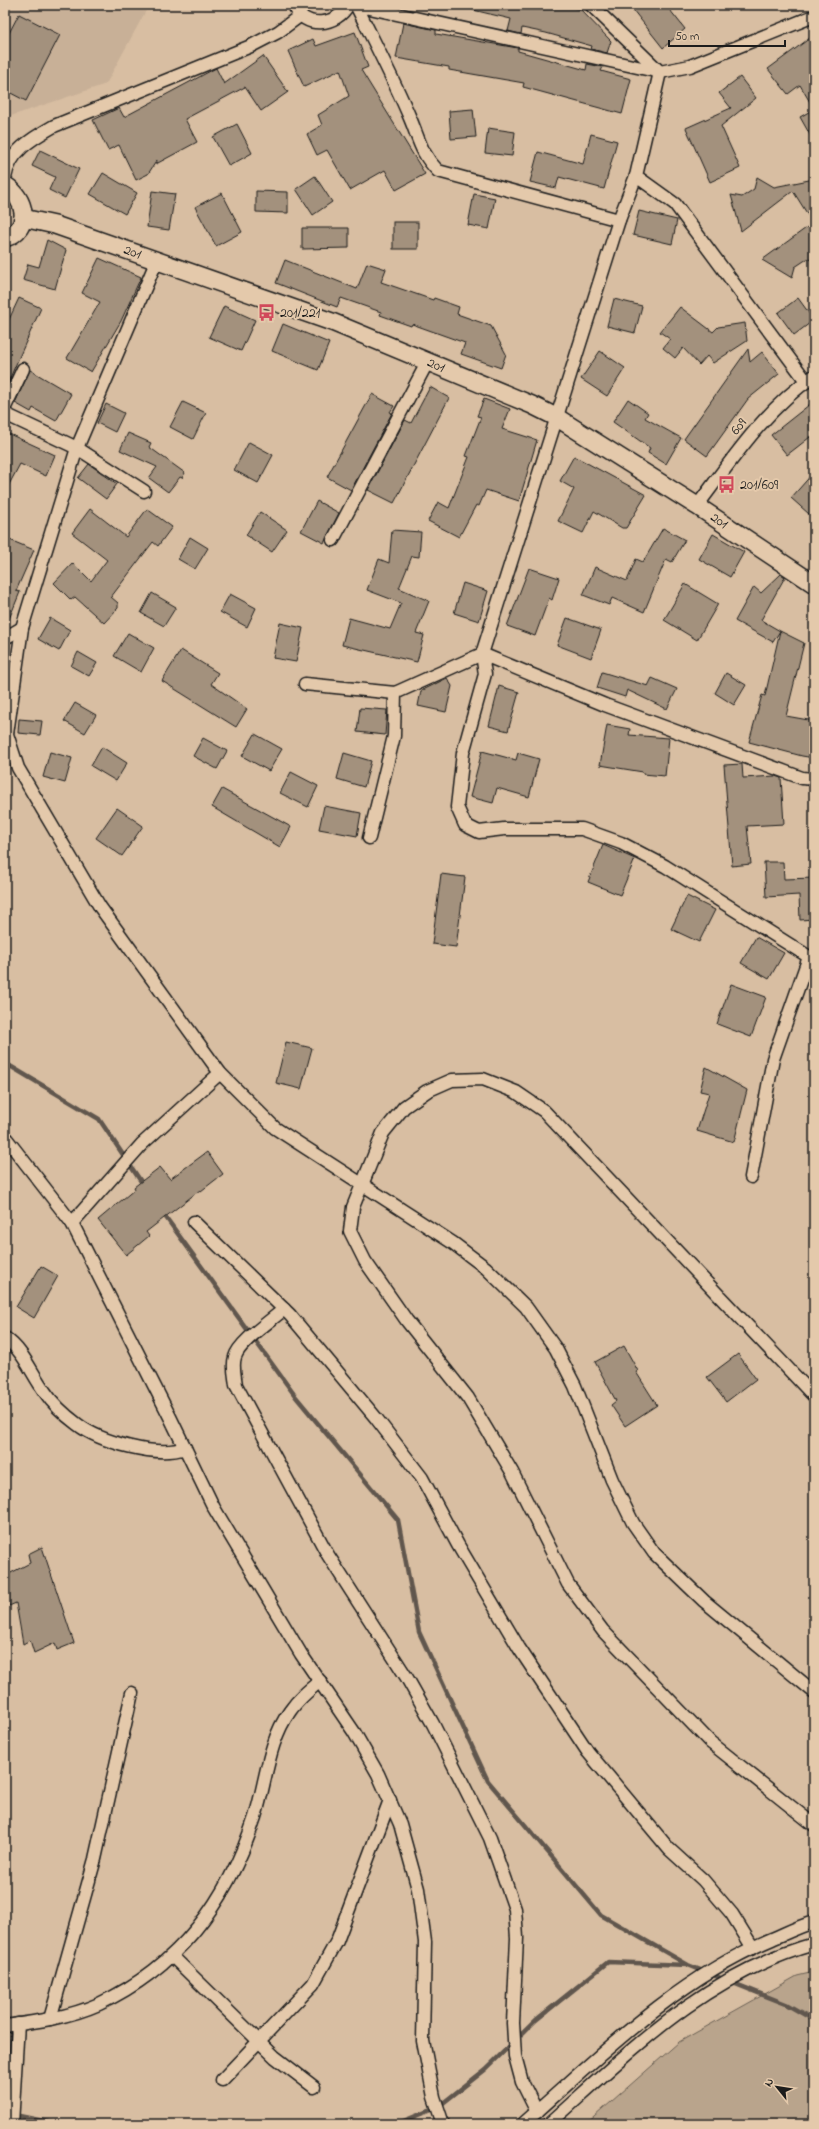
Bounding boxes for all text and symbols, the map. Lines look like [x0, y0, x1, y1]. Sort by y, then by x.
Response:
scale bar [669, 22, 785, 48]
text: 50 m [675, 28, 699, 46]
street label: 201 [121, 239, 145, 265]
bus stop icon: 201/221 [257, 303, 277, 323]
place label: 201/221 [280, 303, 321, 324]
street label: 201 [424, 352, 449, 378]
street label: 609 [726, 413, 753, 440]
bus stop icon: 201/609 [717, 475, 737, 495]
place label: 201/609 [740, 475, 779, 496]
street label: 201 [706, 507, 733, 535]
north arrow [757, 2067, 797, 2107]
text: N [760, 2075, 778, 2090]

